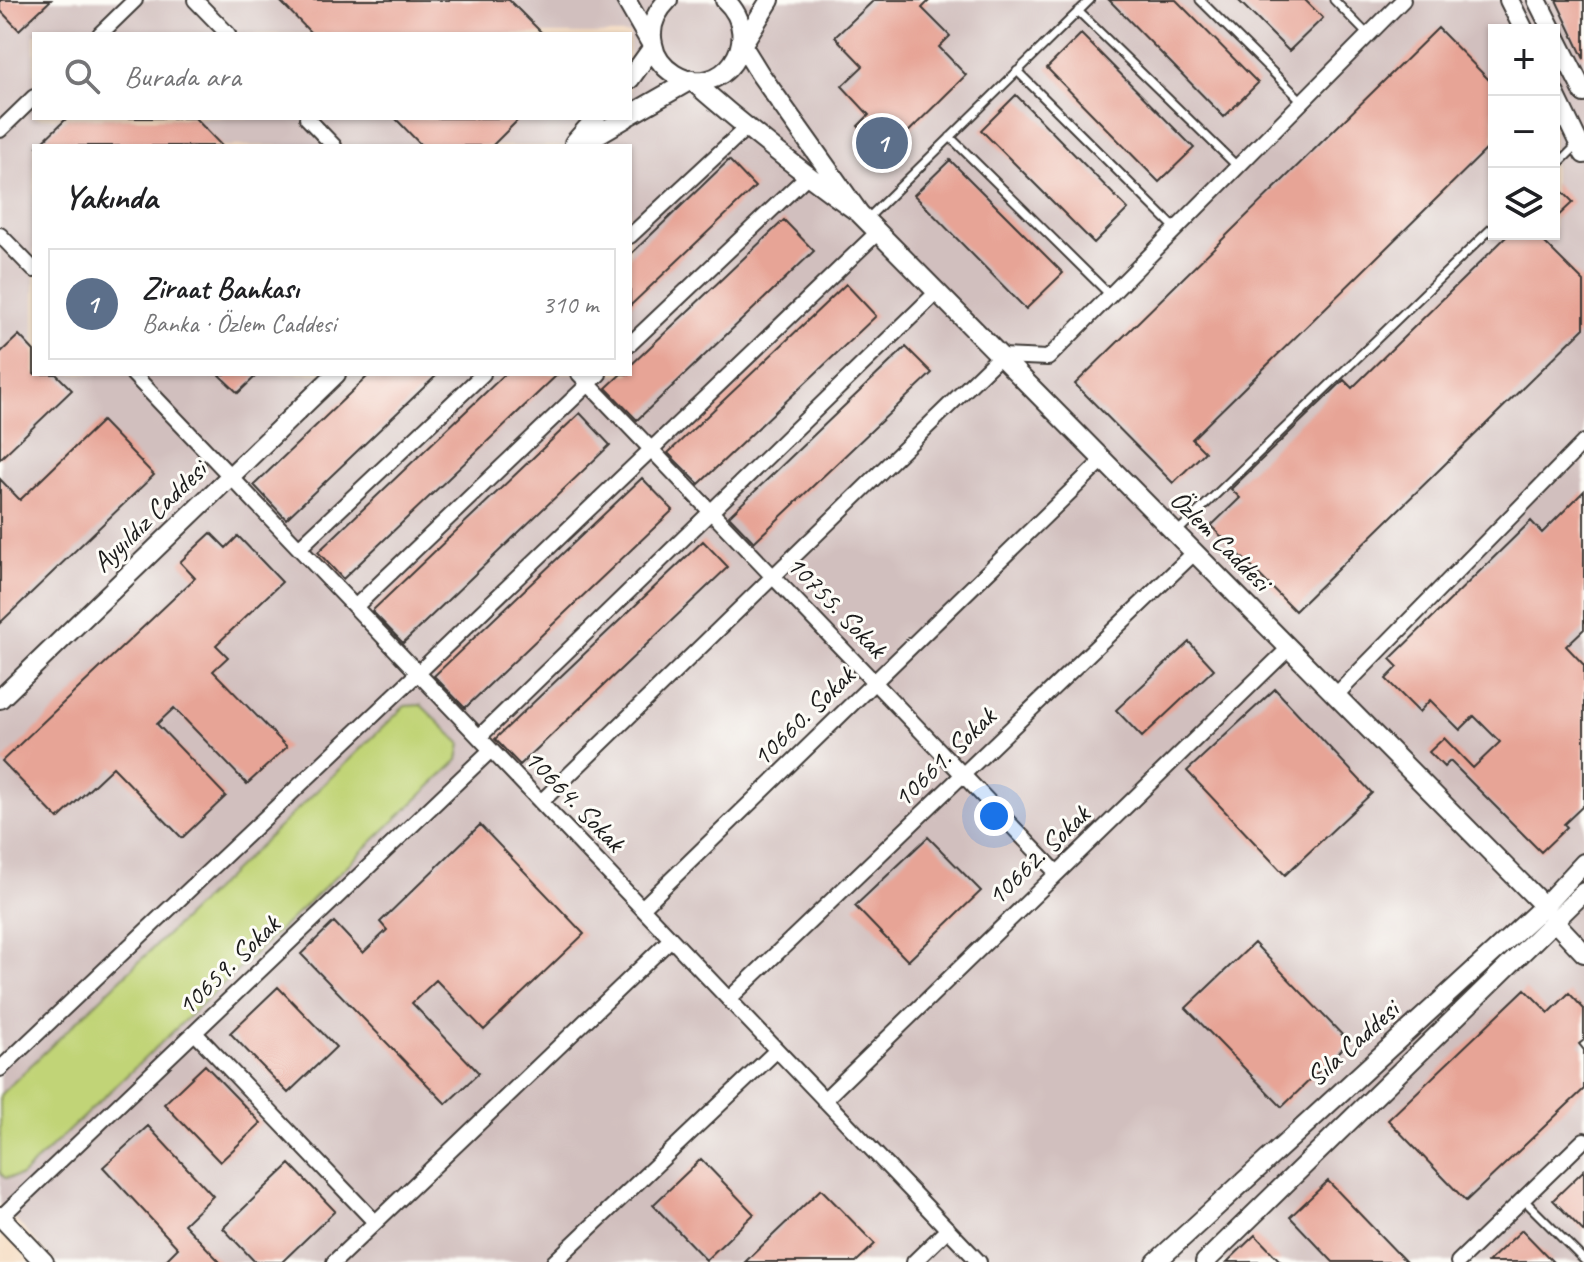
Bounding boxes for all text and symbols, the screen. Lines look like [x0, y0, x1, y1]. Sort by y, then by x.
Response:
map controls [1488, 24, 1560, 240]
button: + [1488, 24, 1560, 96]
search box [32, 32, 632, 120]
icon: search [60, 54, 104, 98]
text: Burada ara [124, 57, 241, 95]
button: − [1488, 96, 1560, 168]
pin: 1 [856, 113, 908, 173]
button: layers [1488, 168, 1560, 240]
text: Yakında [64, 175, 157, 218]
text: Ziraat Bankası [142, 269, 299, 307]
text: 1 [86, 288, 98, 321]
text: 310 m [542, 288, 598, 321]
text: Banka · Özlem Caddesi [142, 307, 336, 340]
street label: Ayyıldız Caddesi [84, 450, 216, 579]
street label: Özlem Caddesi [1163, 482, 1282, 601]
street label: 10755. Sokak [779, 547, 896, 666]
street label: 10660. Sokak [744, 657, 863, 774]
street label: 10661. Sokak [885, 698, 1004, 815]
street label: 10664. Sokak [517, 741, 634, 860]
your location [974, 796, 1014, 836]
street label: 10662. Sokak [979, 796, 1098, 913]
street label: 10659. Sokak [169, 906, 288, 1023]
street label: Sıla Caddesi [1298, 990, 1408, 1094]

